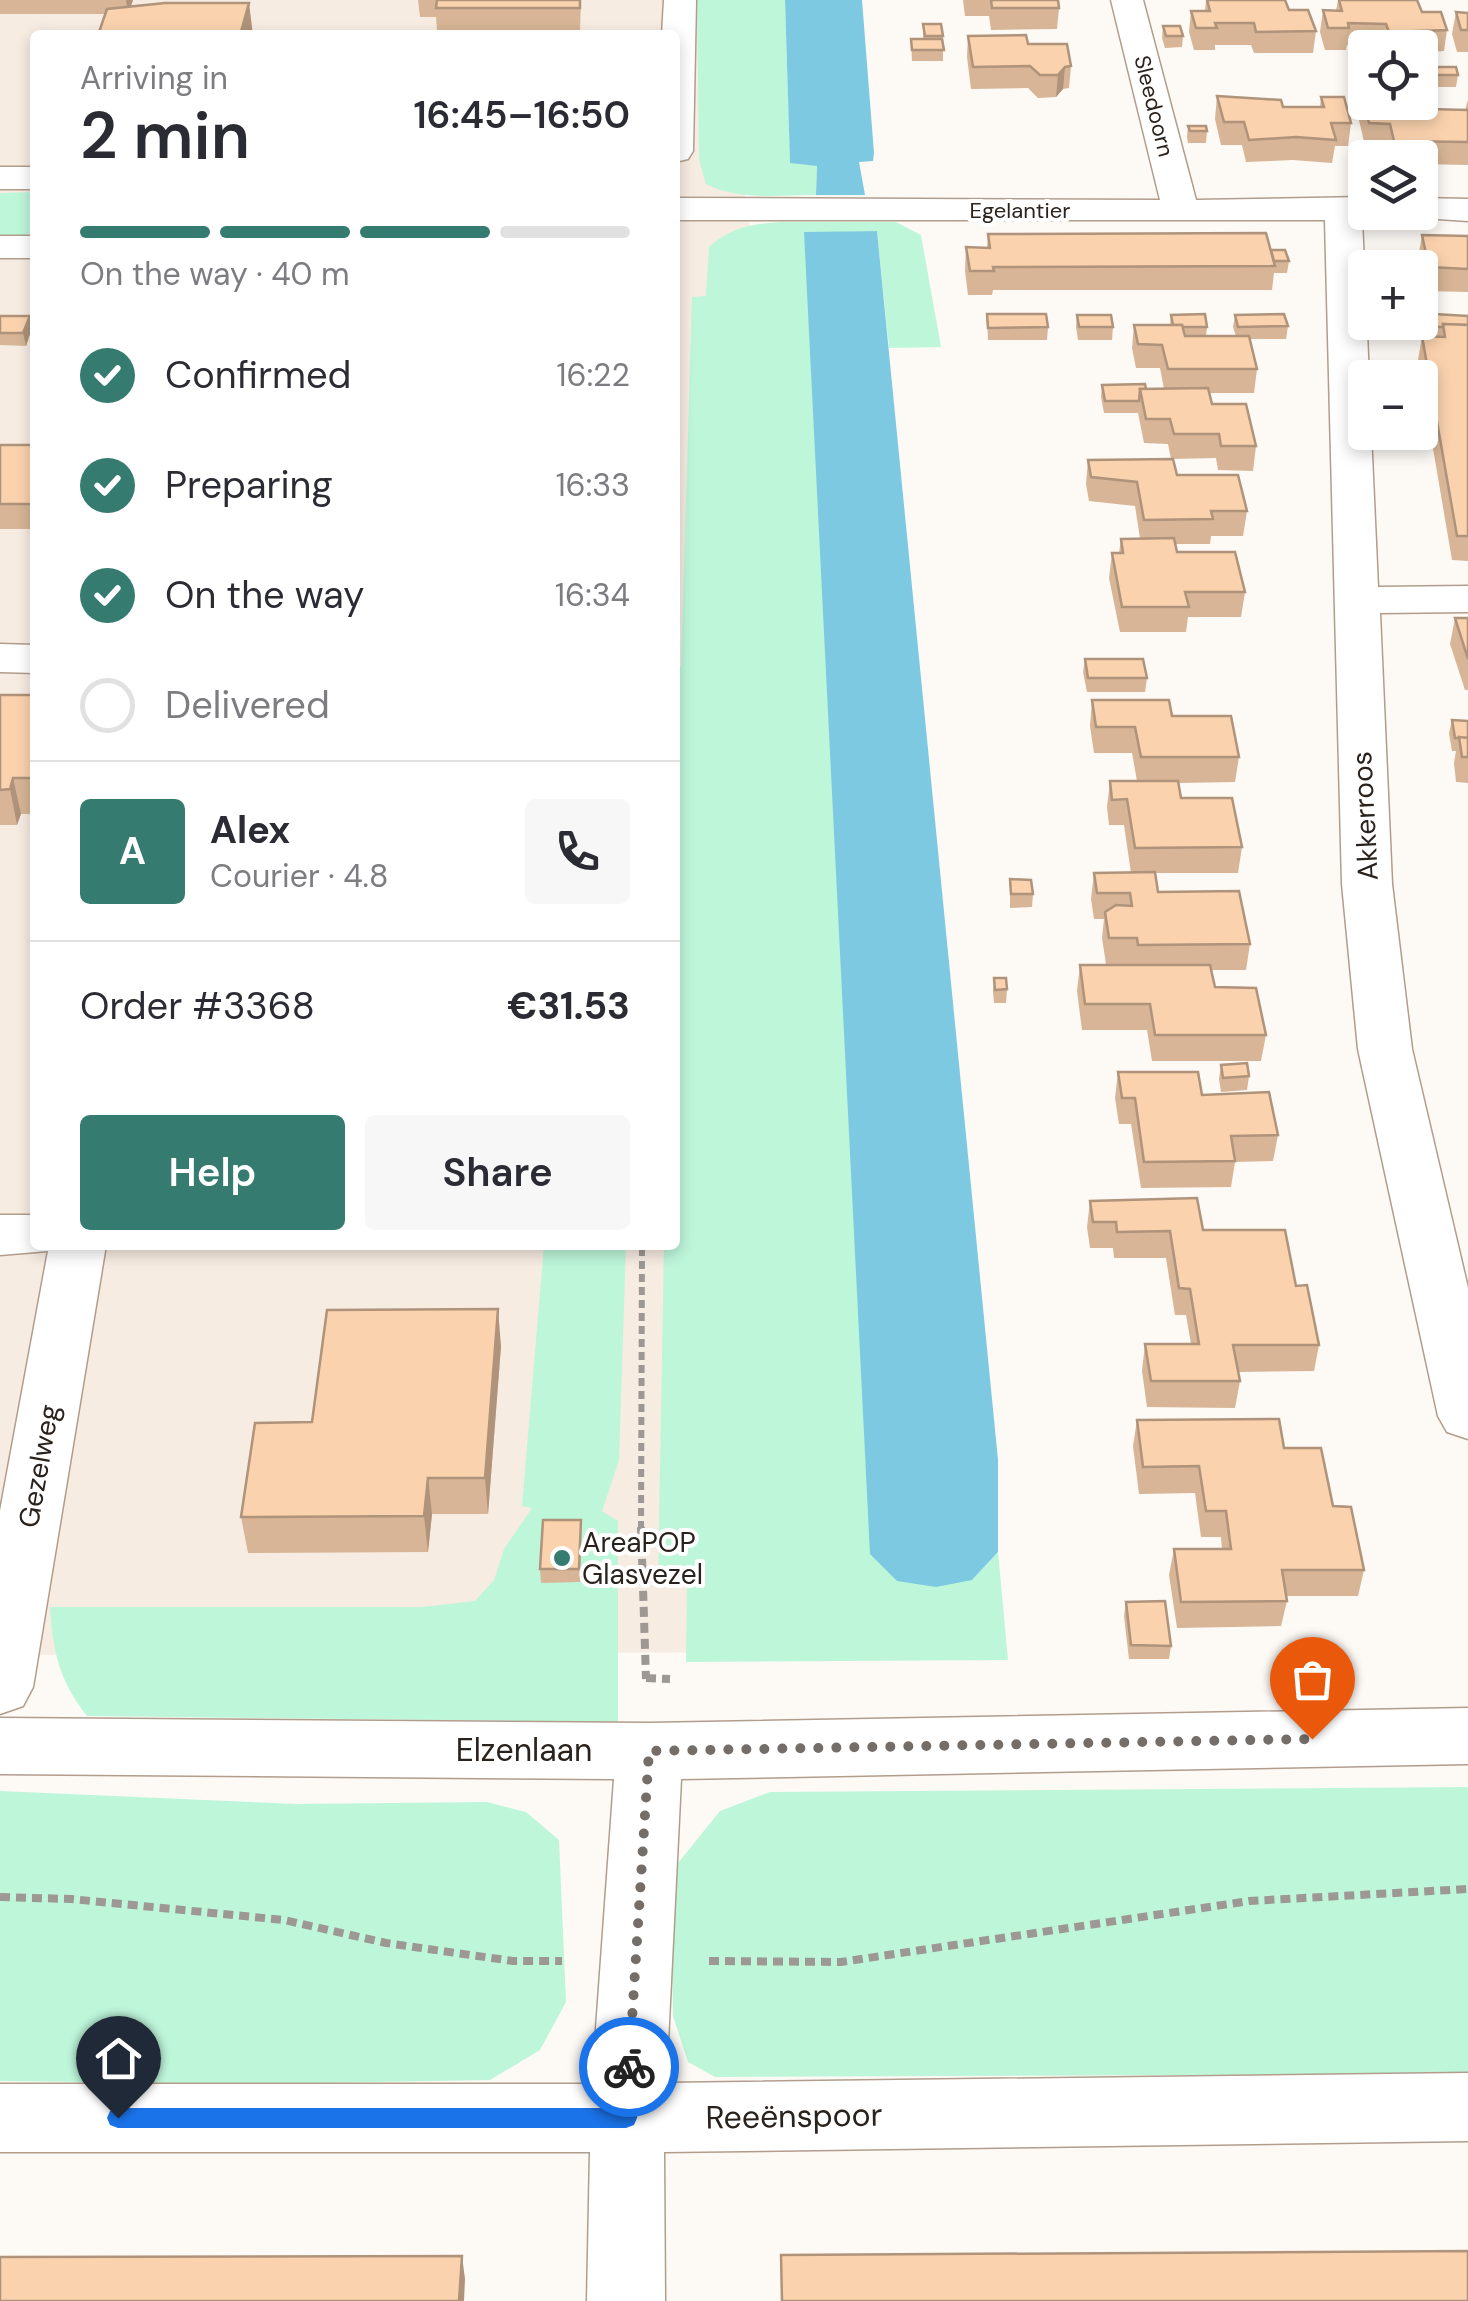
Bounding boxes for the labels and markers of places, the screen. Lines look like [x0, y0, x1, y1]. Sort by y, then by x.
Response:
place label: AreaPOP Glasvezel [582, 1524, 703, 1593]
marker: AreaPOP Glasvezel [551, 1547, 573, 1569]
pin [1270, 1637, 1355, 1740]
pin [76, 2016, 161, 2119]

